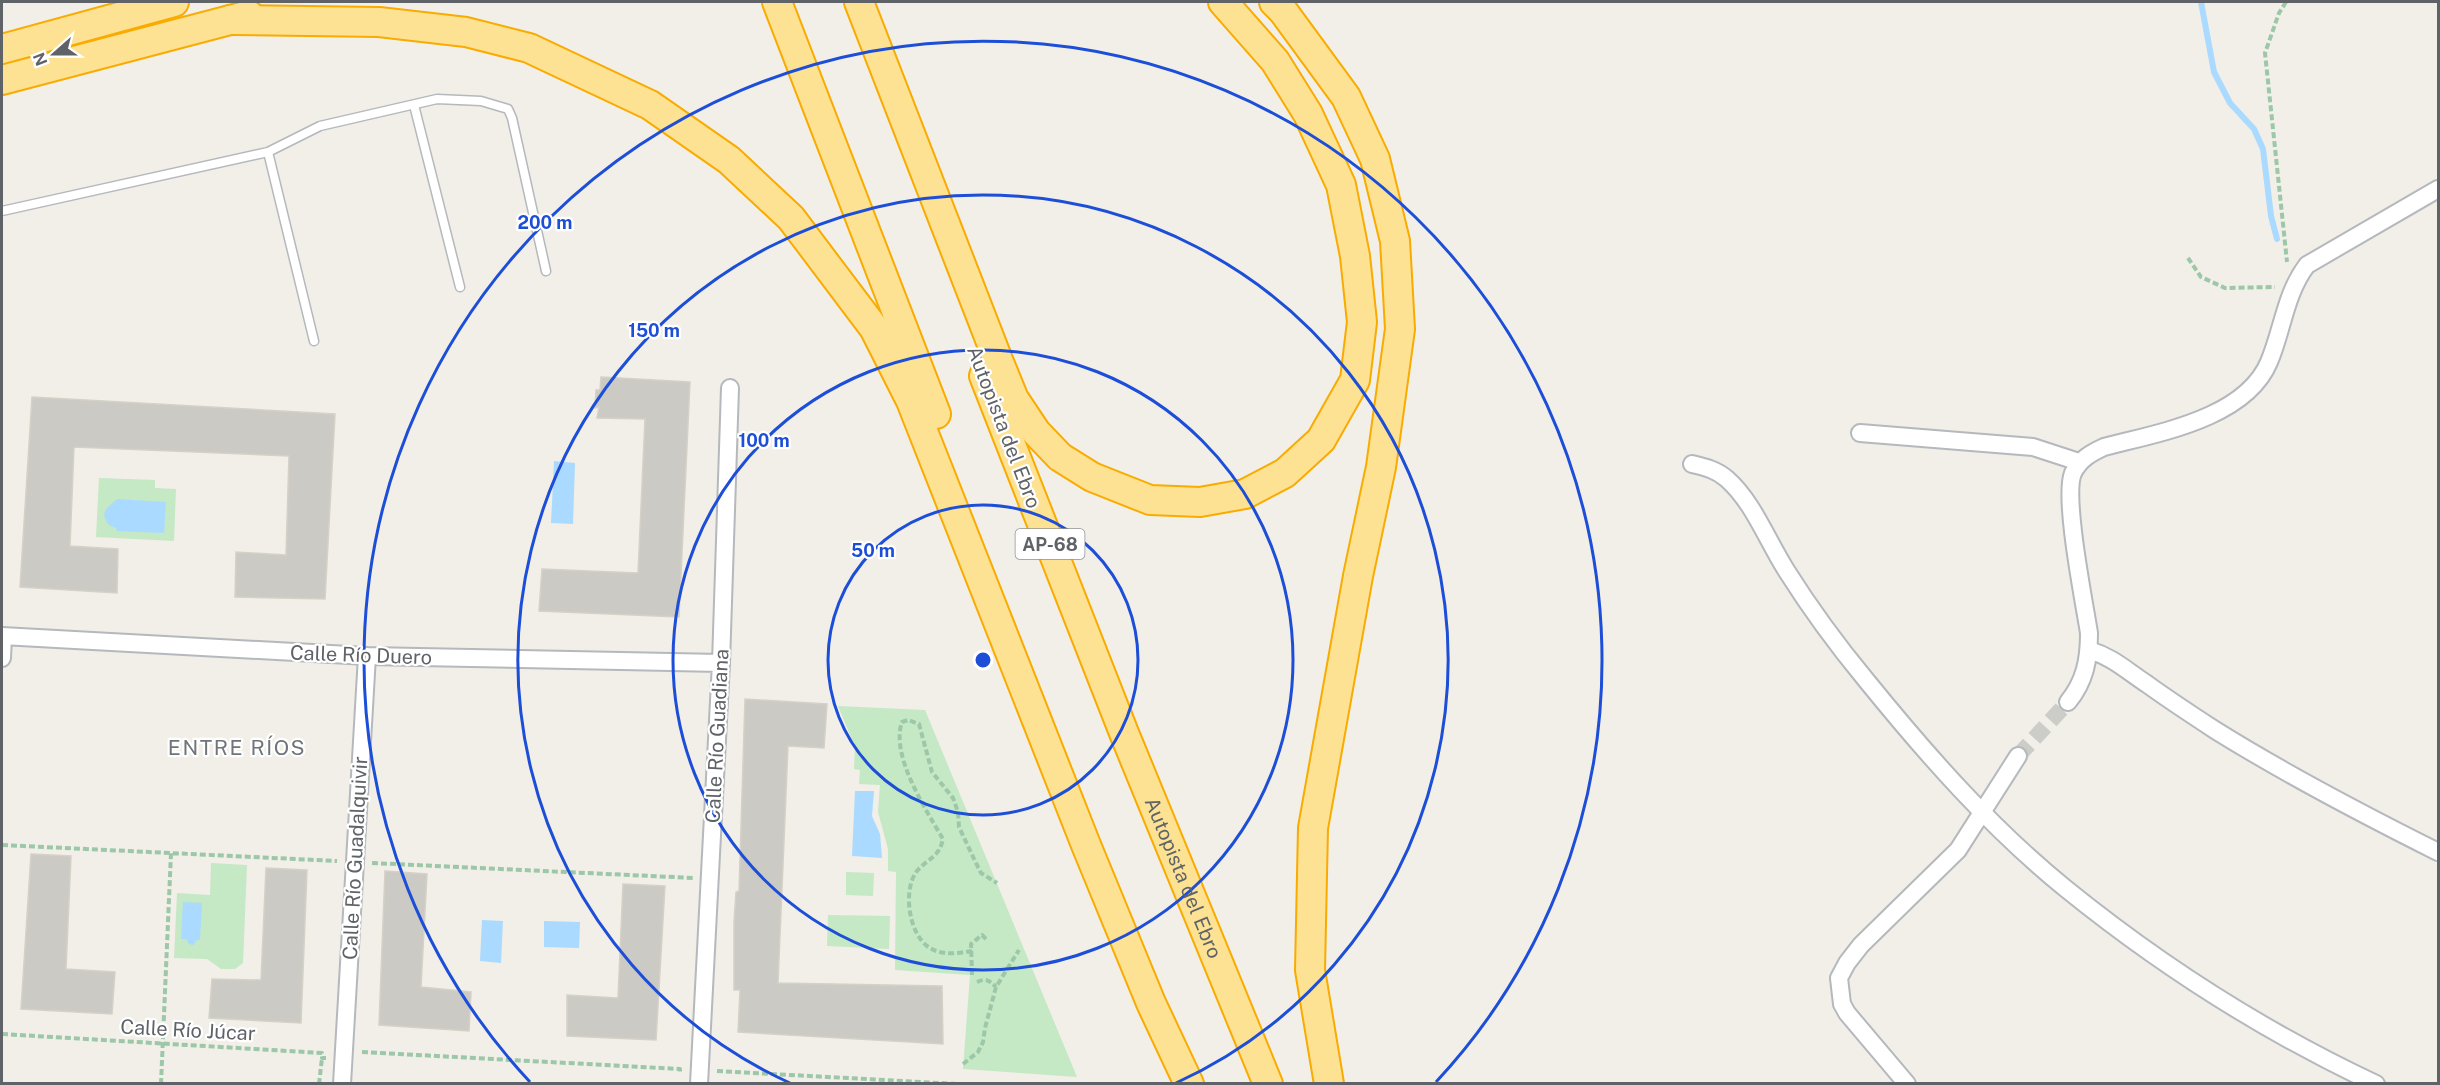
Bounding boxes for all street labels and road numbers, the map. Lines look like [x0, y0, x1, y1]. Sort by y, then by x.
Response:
street label: Autopista del Ebro [962, 342, 1046, 512]
road number: AP-68 [1016, 529, 1084, 559]
street label: Calle Río Duero [290, 641, 432, 669]
street label: Calle Río Guadiana [700, 648, 734, 824]
street label: Calle Río Guadalquivir [338, 755, 372, 960]
street label: Autopista del Ebro [1140, 794, 1227, 962]
street label: Calle Río Júcar [120, 1014, 256, 1046]

